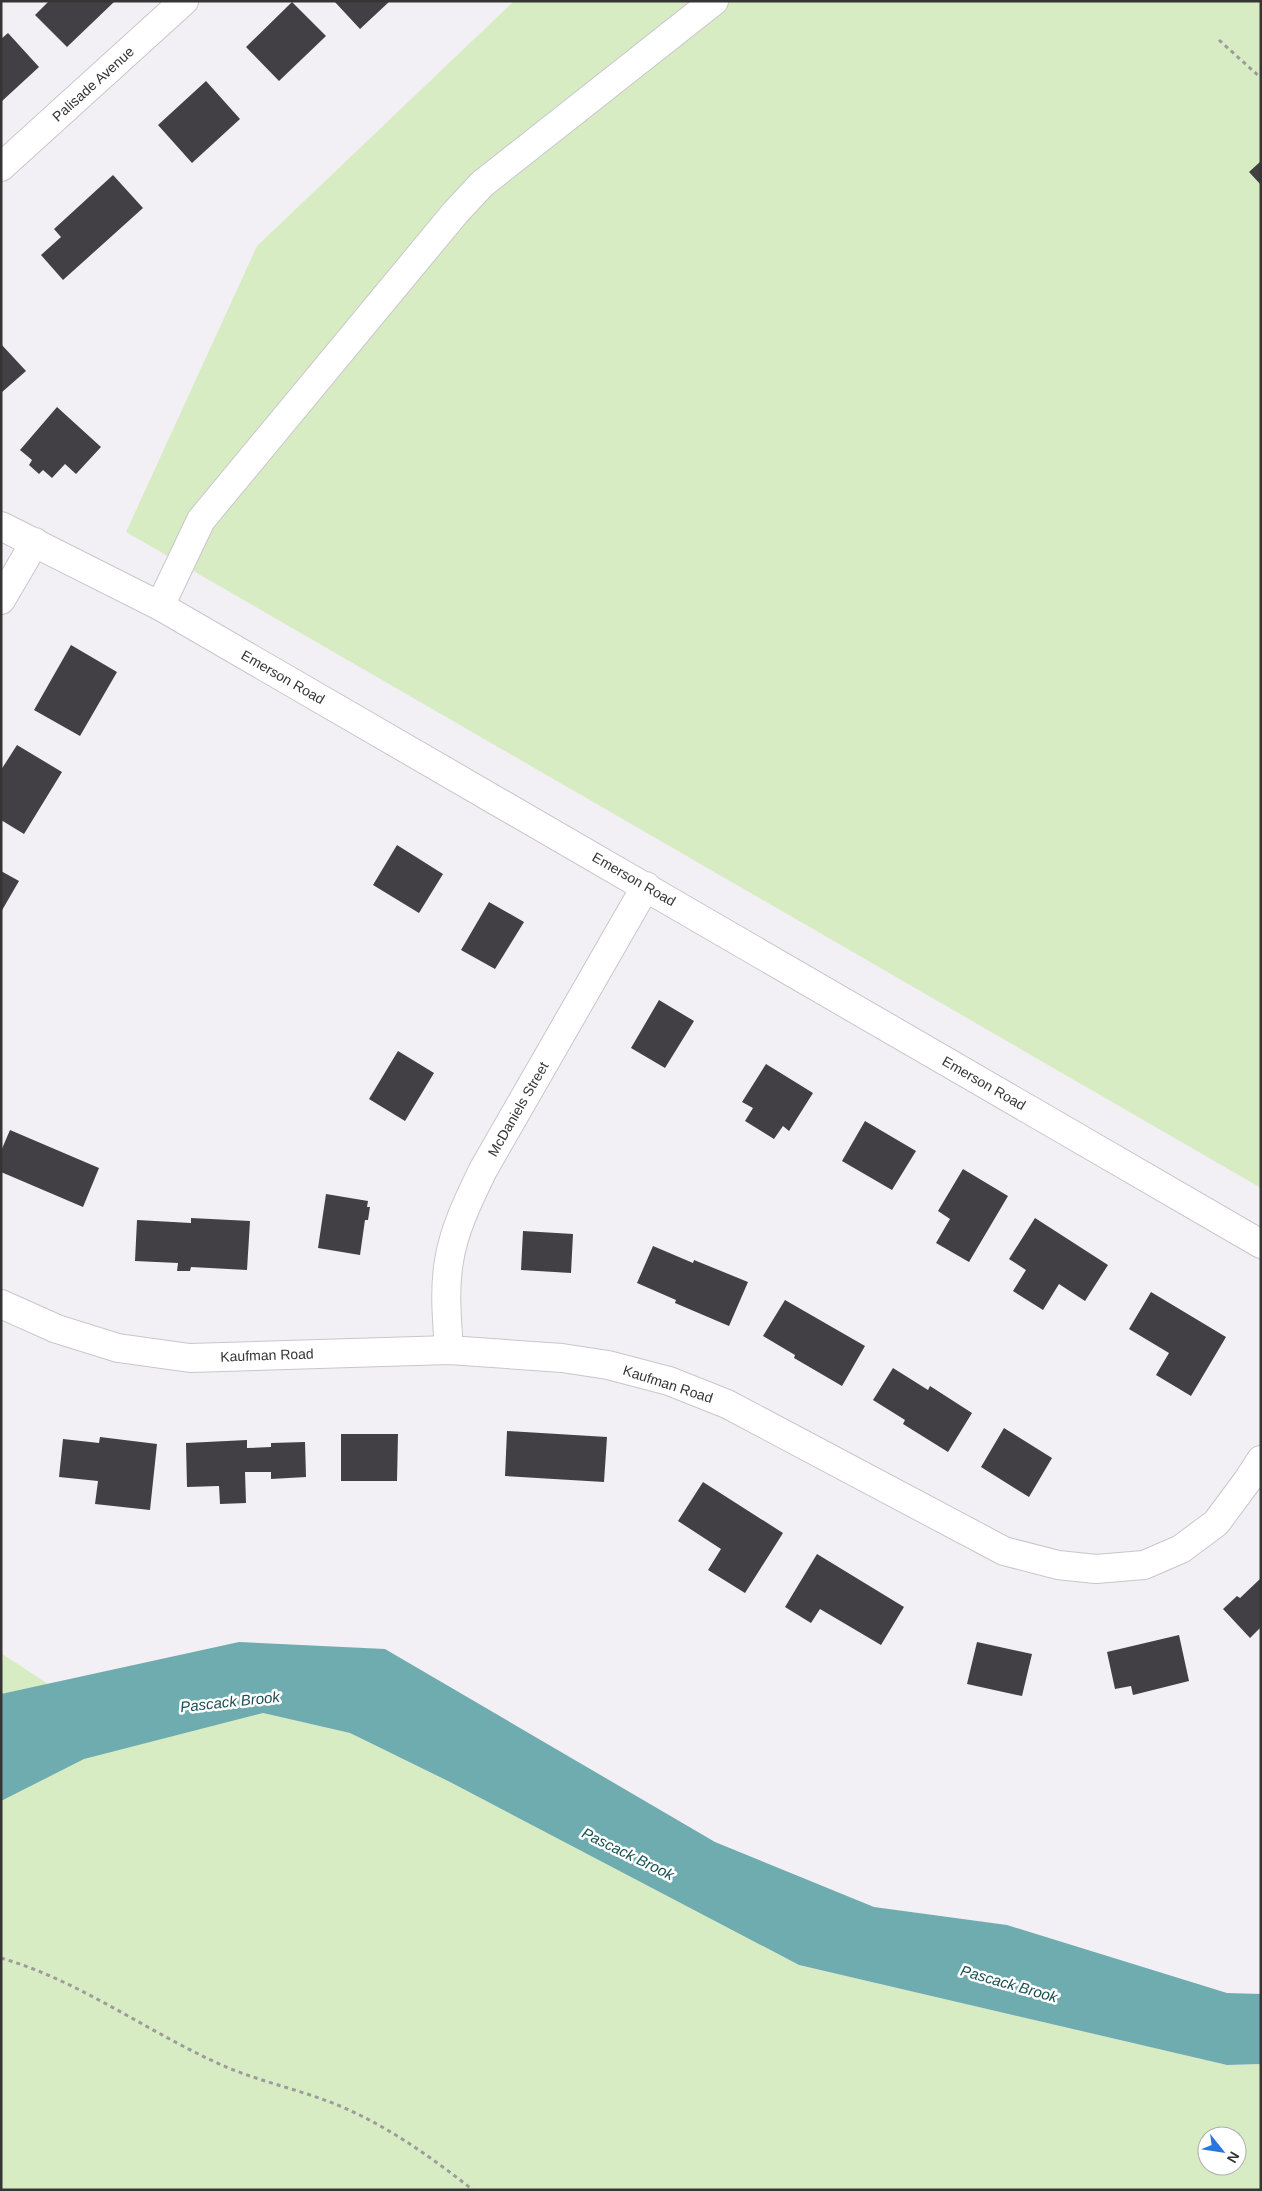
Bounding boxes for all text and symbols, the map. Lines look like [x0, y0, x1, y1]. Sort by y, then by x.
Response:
street label: Palisade Avenue [49, 43, 137, 125]
street label: Emerson Road [239, 647, 327, 707]
street label: Emerson Road [590, 849, 678, 909]
street label: Emerson Road [940, 1053, 1028, 1113]
street label: McDaniels Street [484, 1059, 552, 1159]
street label: Kaufman Road [220, 1345, 314, 1365]
street label: Kaufman Road [621, 1362, 715, 1406]
water label: Pascack Brook [179, 1688, 282, 1715]
water label: Pascack Brook [580, 1824, 678, 1884]
water label: Pascack Brook [959, 1962, 1061, 2006]
north arrow [1197, 2126, 1247, 2176]
text: N [1224, 2149, 1243, 2166]

